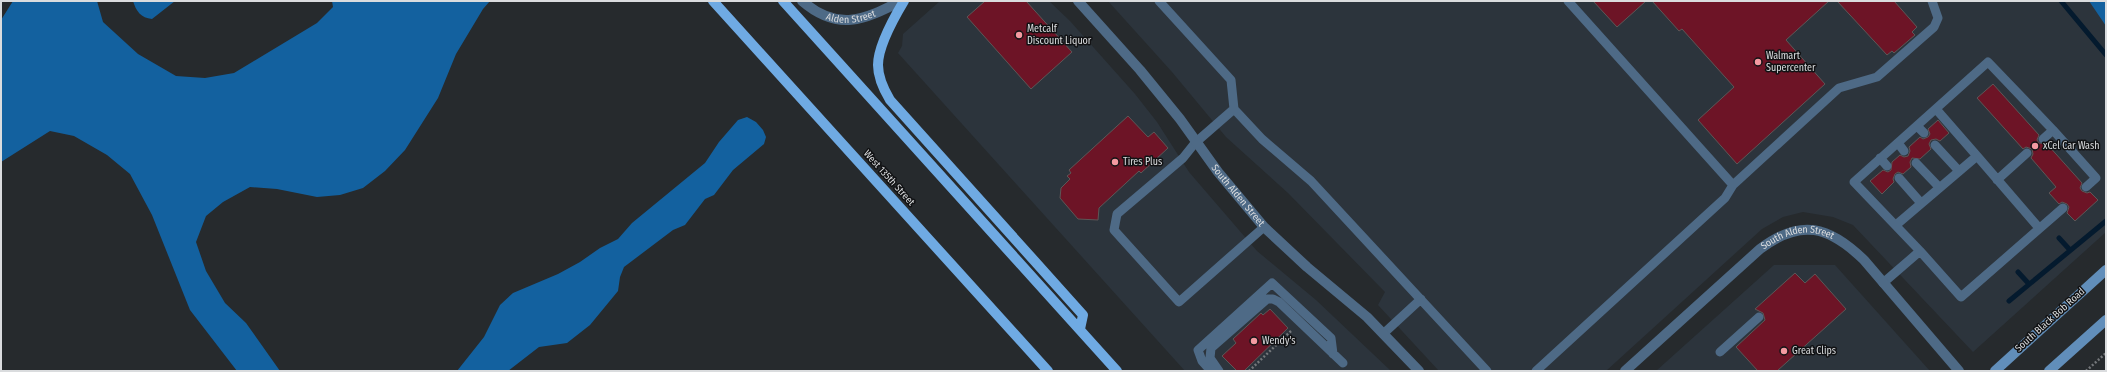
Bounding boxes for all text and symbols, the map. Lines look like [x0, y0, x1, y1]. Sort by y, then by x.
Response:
street label: Alden Street [824, 7, 878, 26]
place label: Metcalf Discount Liquor [1027, 23, 1092, 47]
marker: Metcalf Discount Liquor [1014, 30, 1024, 40]
place label: Walmart Supercenter [1766, 50, 1816, 74]
marker: Walmart Supercenter [1753, 57, 1763, 67]
place label: xCel Car Wash [2043, 140, 2099, 152]
marker: xCel Car Wash [2030, 141, 2040, 151]
street label: West 135th Street [861, 148, 918, 209]
place label: Tires Plus [1123, 156, 1162, 168]
marker: Tires Plus [1110, 157, 1120, 167]
street label: South Alden Street [1209, 162, 1267, 229]
street label: South Alden Street [1759, 224, 1837, 252]
street label: South Black Bob Road [2013, 286, 2087, 354]
place label: Wendy's [1262, 335, 1296, 347]
marker: Wendy's [1249, 336, 1259, 346]
place label: Great Clips [1792, 345, 1836, 357]
marker: Great Clips [1779, 346, 1789, 356]

